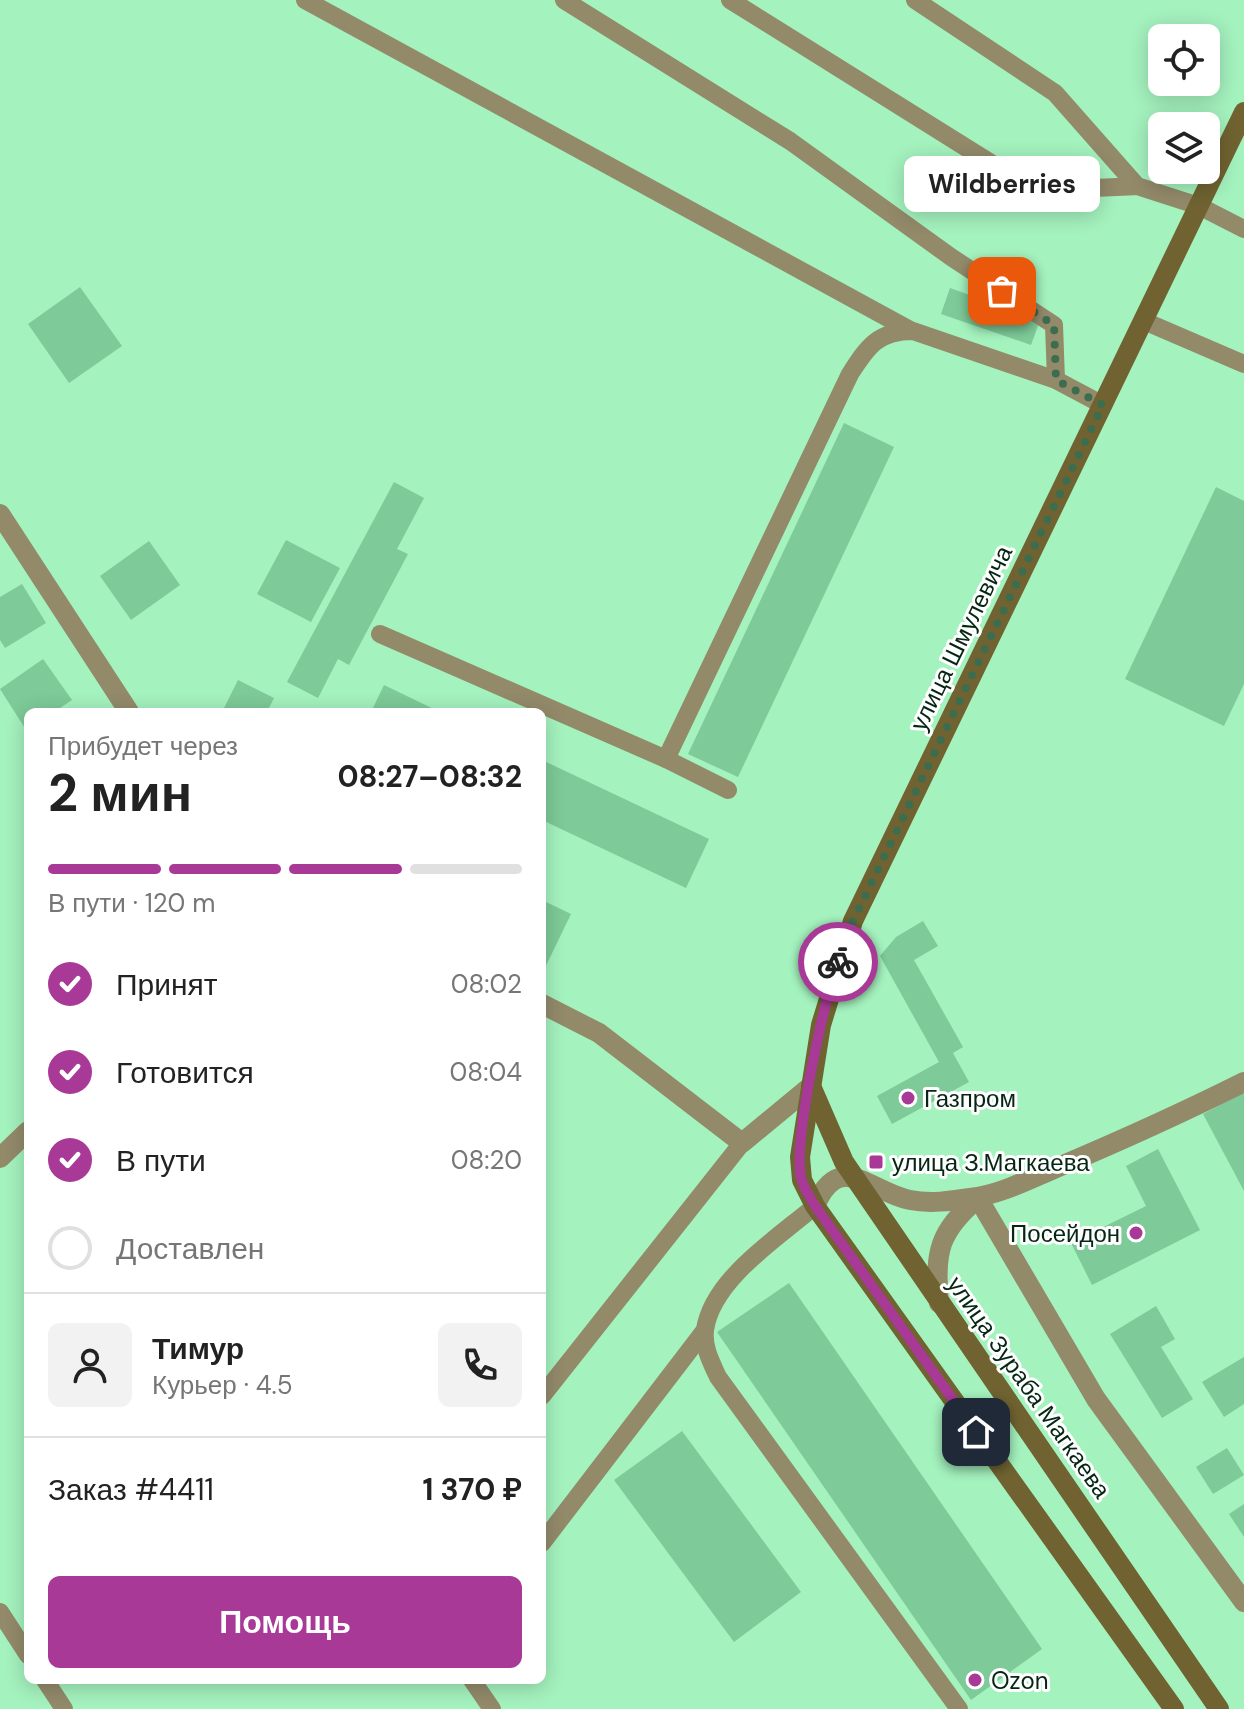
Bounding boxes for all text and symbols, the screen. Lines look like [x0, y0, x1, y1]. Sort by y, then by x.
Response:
map controls [1148, 24, 1220, 184]
button: locate [1148, 24, 1220, 96]
button: layers [1148, 112, 1220, 184]
callout: Wildberries [904, 155, 1100, 211]
text: Wildberries [928, 167, 1076, 201]
pin [968, 257, 1036, 325]
icon: bag [980, 269, 1024, 313]
street label: улица Шмулевича [903, 540, 1019, 736]
text: Прибудет через [48, 729, 238, 763]
text: 08:27–08:32 [337, 757, 522, 796]
text: 2 мин [48, 759, 192, 827]
text: В пути · 120 m [48, 886, 215, 920]
courier [798, 922, 878, 1002]
icon: bike [816, 940, 860, 984]
icon: check [48, 962, 92, 1006]
text: Принят [116, 965, 218, 1004]
text: 08:02 [451, 967, 522, 1001]
icon: check [48, 1050, 92, 1094]
text: Готовится [116, 1053, 254, 1092]
text: 08:04 [450, 1055, 522, 1089]
place label: Газпром [924, 1083, 1016, 1114]
marker: Газпром [899, 1089, 917, 1107]
icon: check [48, 1138, 92, 1182]
text: В пути [116, 1141, 206, 1180]
text: 08:20 [451, 1143, 522, 1177]
place label: улица З.Магкаева [892, 1147, 1090, 1178]
marker: улица З.Магкаева [867, 1153, 885, 1171]
place label: Посейдон [1010, 1218, 1120, 1249]
marker: Посейдон [1127, 1224, 1145, 1242]
text: Доставлен [116, 1229, 264, 1268]
street label: улица Зураба Магкаева [941, 1270, 1118, 1505]
button: person [48, 1323, 132, 1407]
button: phone [438, 1323, 522, 1407]
text: Тимур [152, 1329, 244, 1368]
text: Курьер · 4.5 [152, 1368, 293, 1402]
pin [942, 1398, 1010, 1466]
icon: home [954, 1410, 998, 1454]
text: Заказ #4411 [48, 1470, 214, 1509]
text: 1 370 ₽ [422, 1470, 522, 1509]
button: Помощь [48, 1576, 522, 1668]
place label: Ozon [991, 1665, 1049, 1696]
marker: Ozon [966, 1671, 984, 1689]

